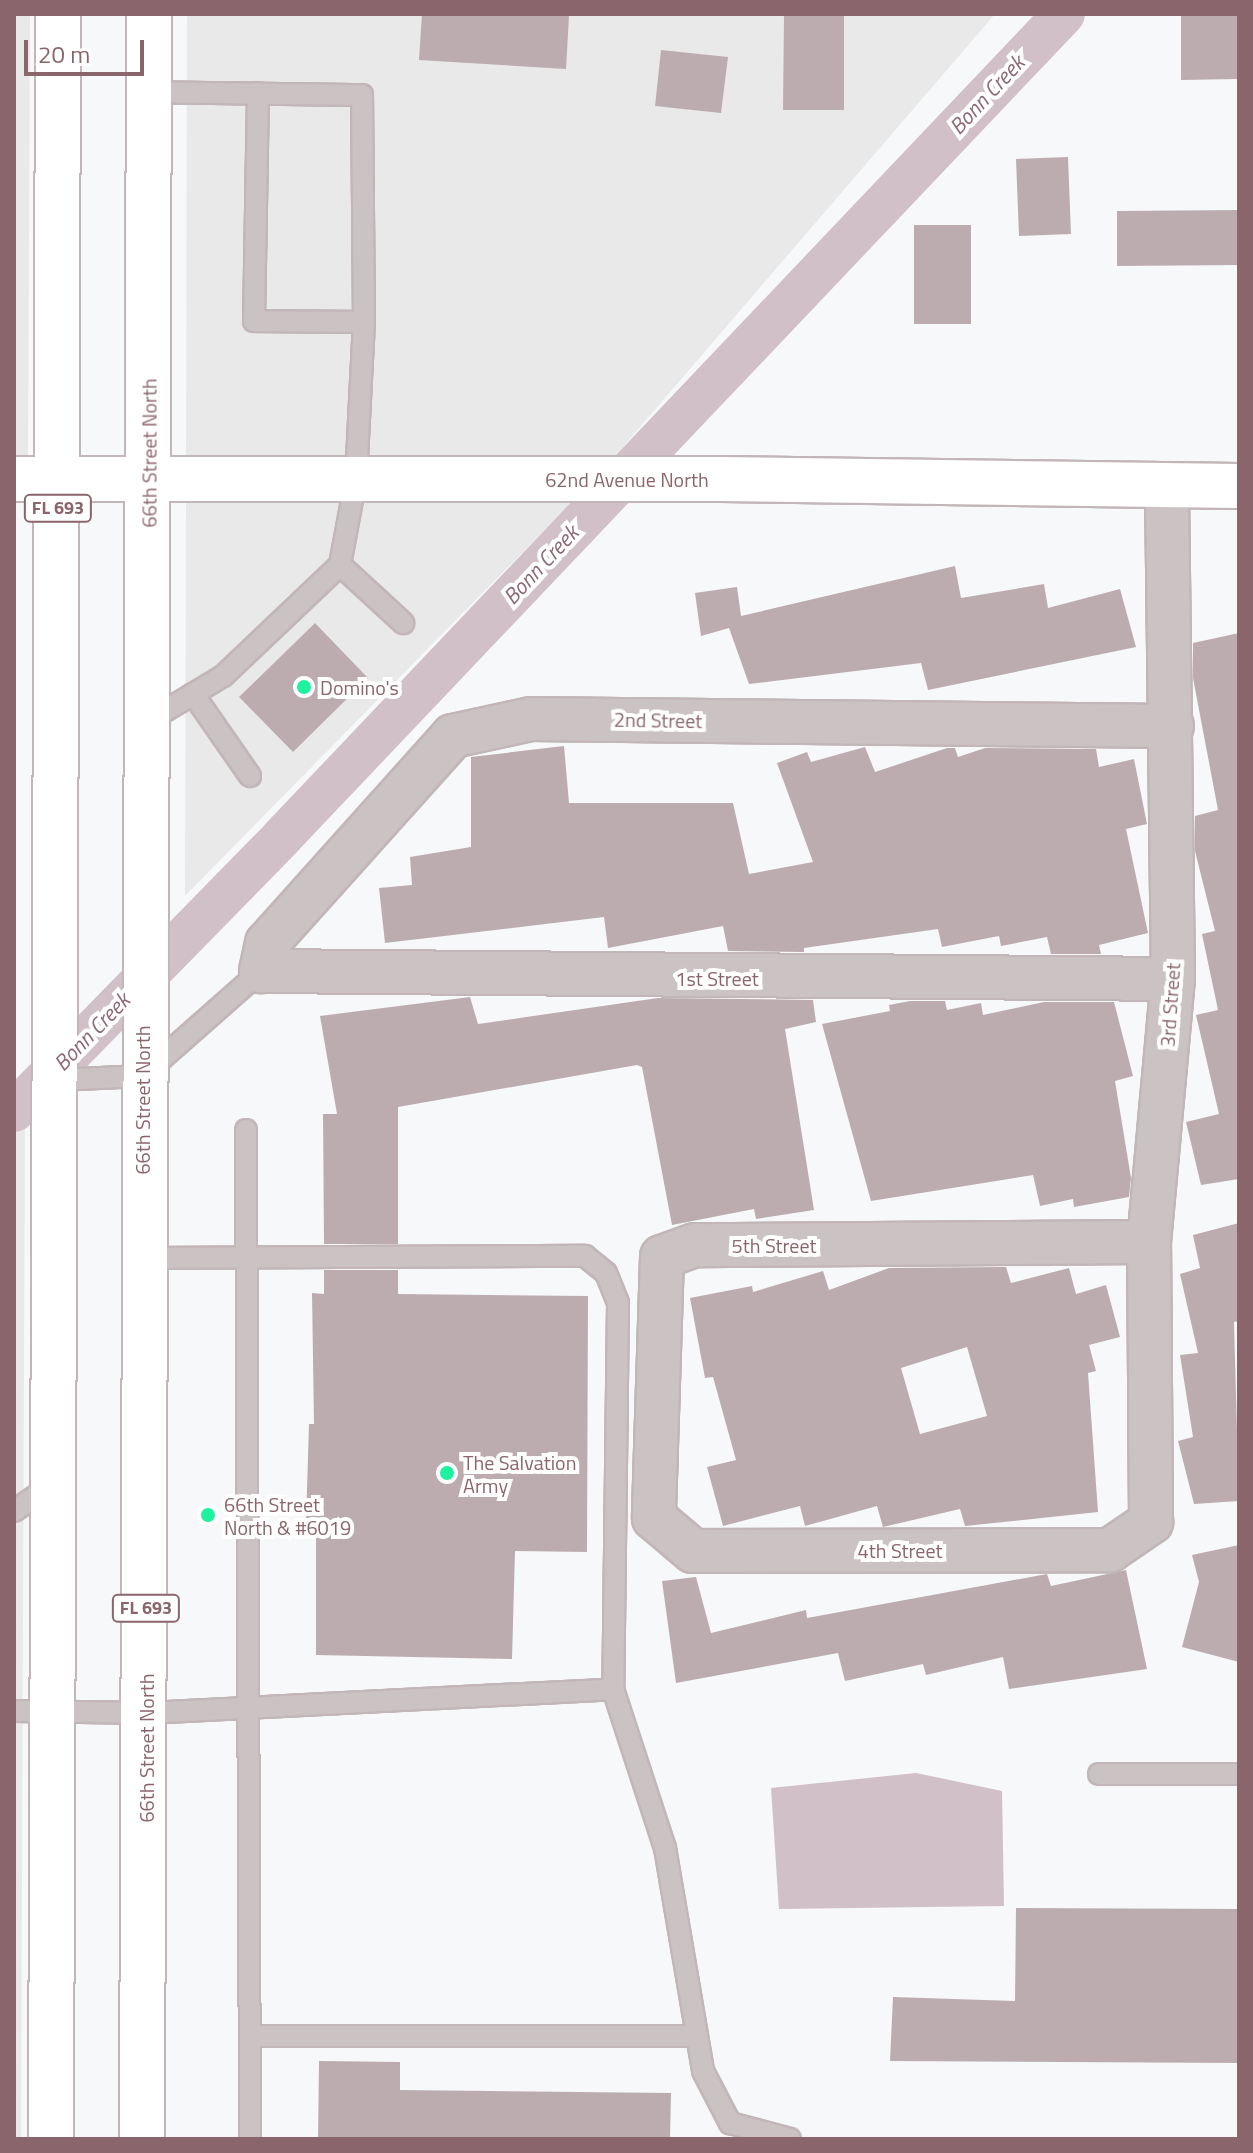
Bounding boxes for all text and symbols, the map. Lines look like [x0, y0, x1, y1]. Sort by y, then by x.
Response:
scale bar [28, 24, 148, 74]
text: 20 m [38, 36, 90, 72]
water label: Bonn Creek [944, 50, 1030, 140]
street label: 66th Street North [137, 378, 161, 528]
street label: 62nd Avenue North [545, 467, 709, 491]
road number: FL 693 [22, 494, 94, 522]
water label: Bonn Creek [498, 520, 584, 610]
place label: Domino's [320, 675, 399, 699]
marker: Domino's [295, 678, 313, 696]
street label: 2nd Street [614, 707, 702, 733]
street label: 3rd Street [1155, 962, 1185, 1048]
street label: 1st Street [675, 966, 759, 990]
water label: Bonn Creek [48, 988, 136, 1076]
street label: 66th Street North [130, 1025, 154, 1175]
street label: 5th Street [732, 1233, 816, 1257]
place label: The Salvation Army [463, 1450, 576, 1497]
marker: The Salvation Army [438, 1464, 456, 1482]
place label: 66th Street North & #6019 [224, 1492, 351, 1539]
marker: 66th Street North & #6019 [199, 1506, 217, 1524]
street label: 4th Street [858, 1538, 942, 1562]
road number: FL 693 [110, 1594, 182, 1622]
street label: 66th Street North [134, 1673, 158, 1823]

